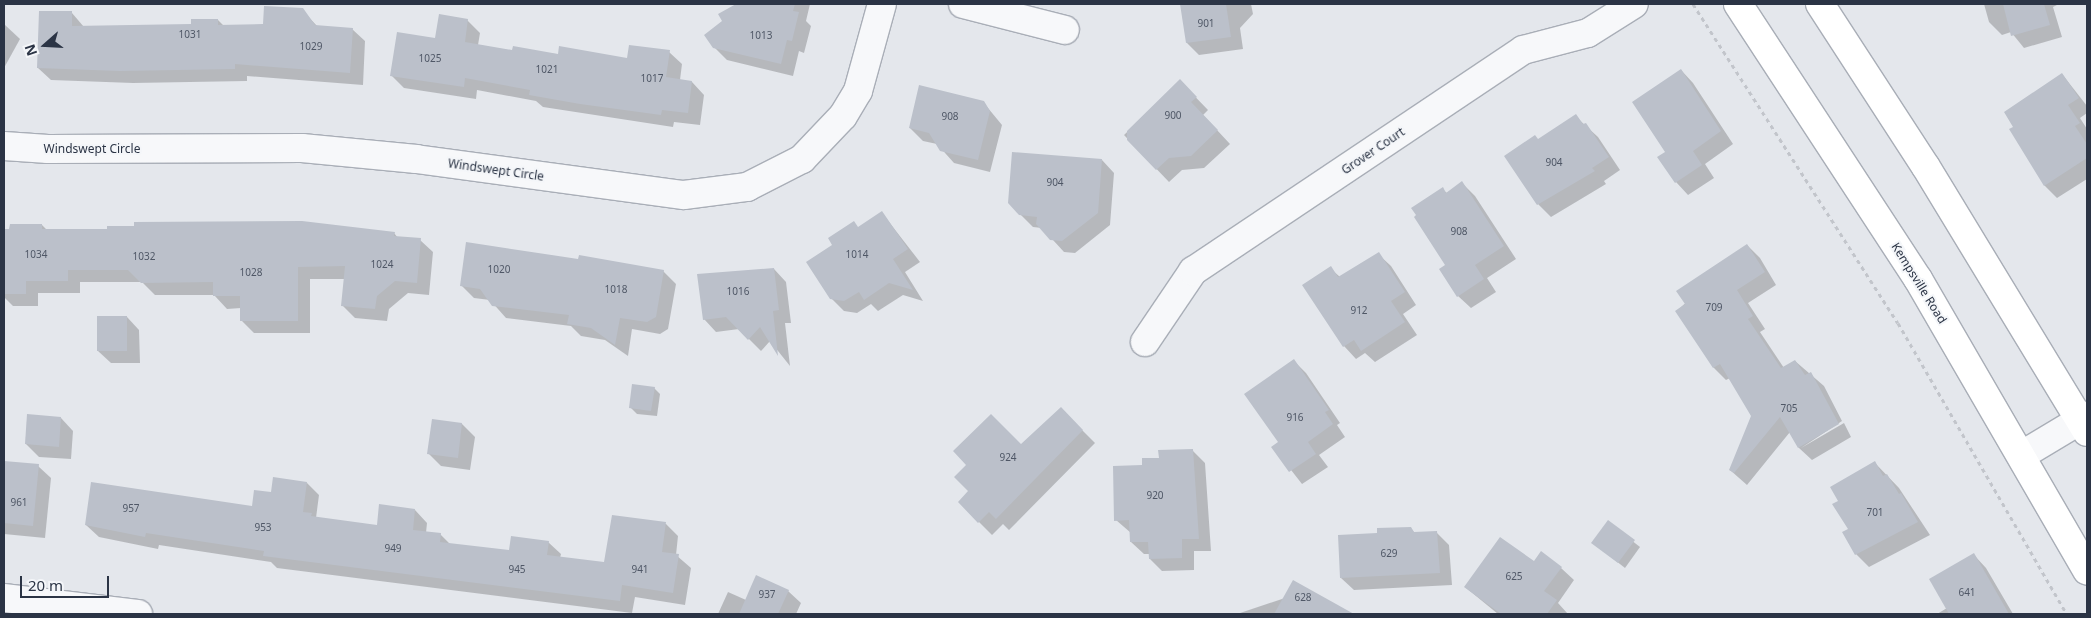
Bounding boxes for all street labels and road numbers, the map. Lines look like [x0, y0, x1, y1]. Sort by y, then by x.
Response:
street label: Grover Court [1339, 125, 1407, 177]
street label: Windswept Circle [44, 142, 140, 156]
street label: Windswept Circle [447, 156, 545, 184]
street label: Kempsville Road [1888, 240, 1950, 326]

